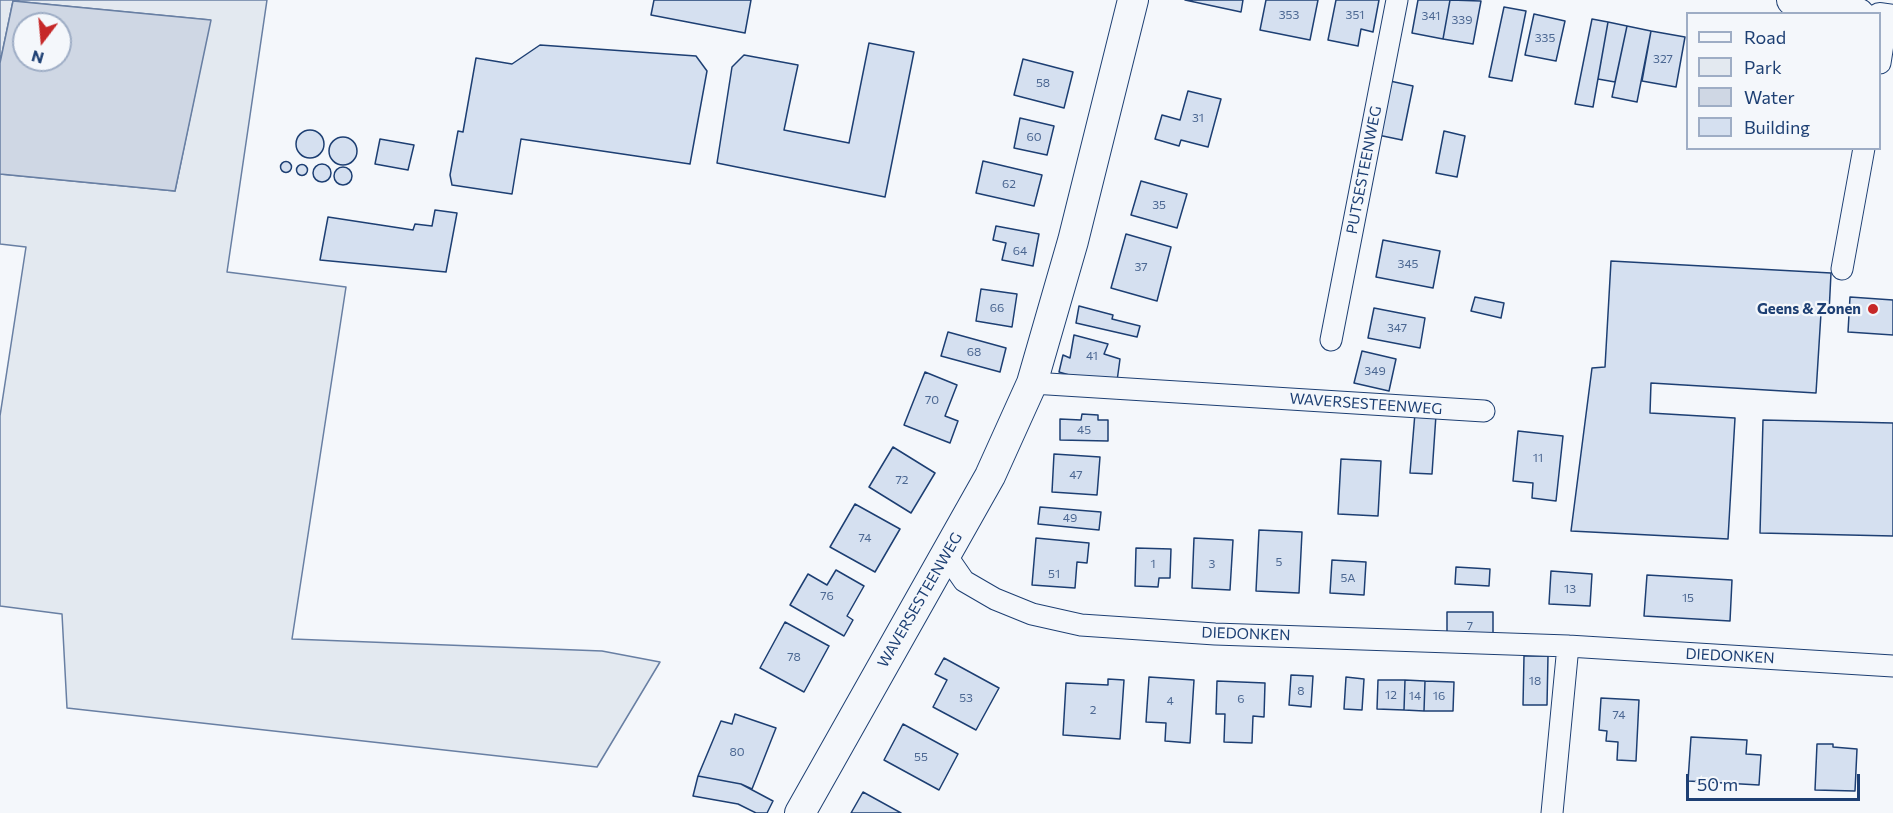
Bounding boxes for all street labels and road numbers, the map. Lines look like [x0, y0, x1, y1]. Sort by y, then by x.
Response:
street label: PUTSESTEENWEG [1343, 104, 1385, 236]
street label: WAVERSESTEENWEG [1289, 390, 1443, 418]
street label: WAVERSESTEENWEG [874, 529, 966, 671]
street label: DIEDONKEN [1201, 623, 1291, 645]
street label: DIEDONKEN [1685, 645, 1775, 667]

